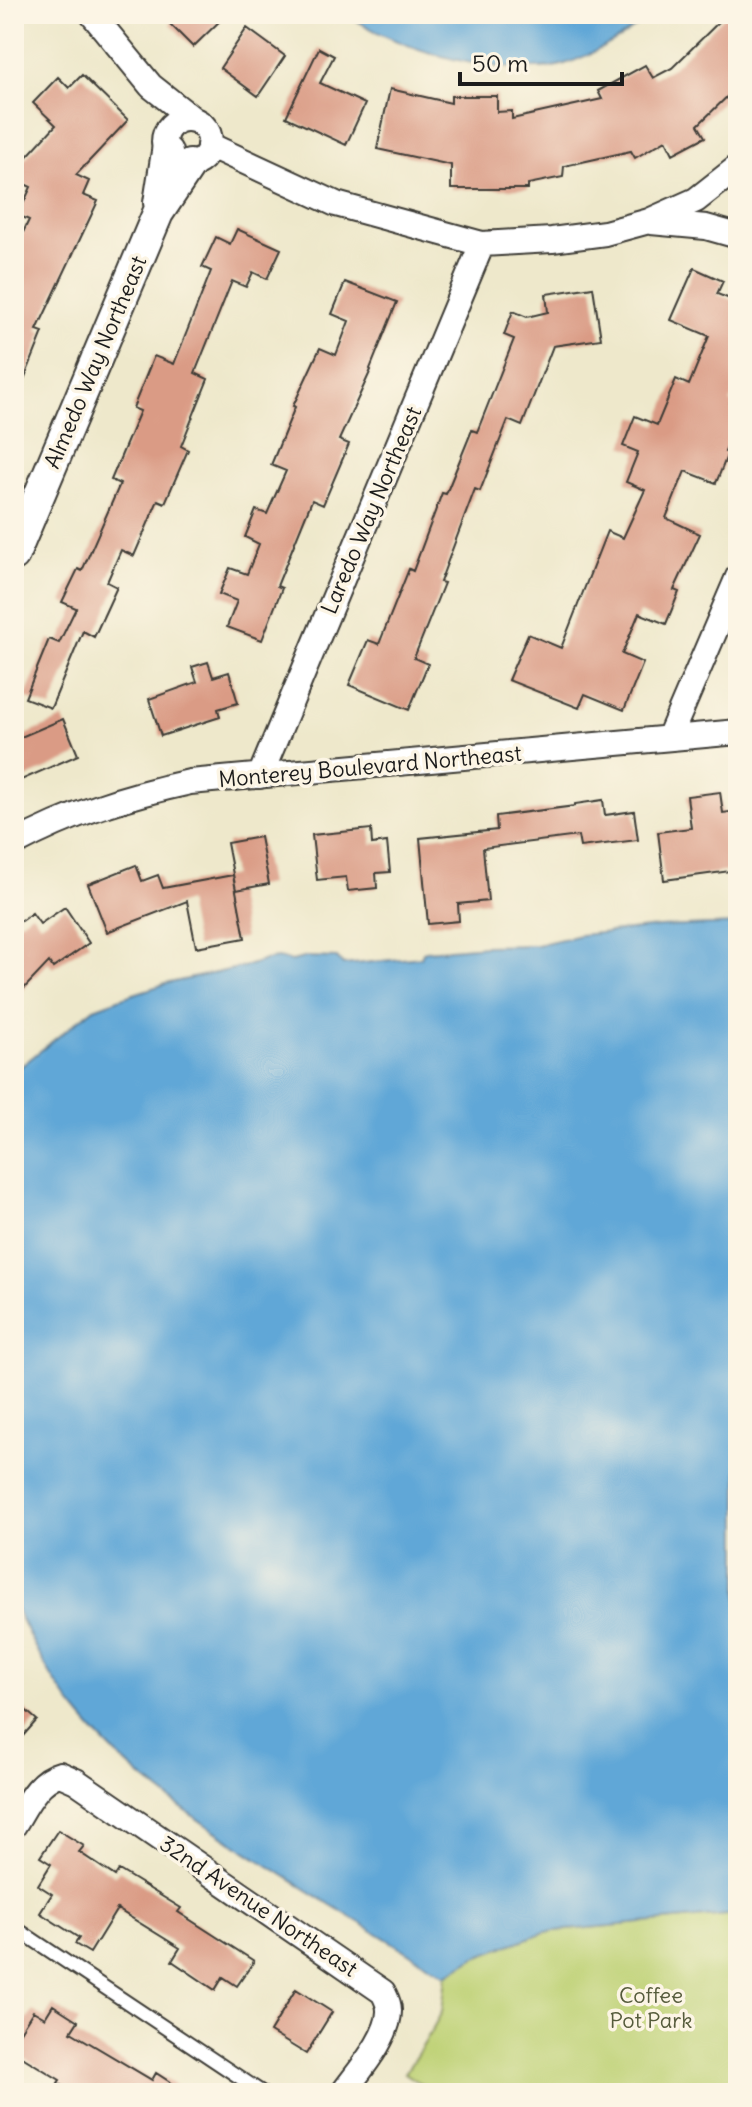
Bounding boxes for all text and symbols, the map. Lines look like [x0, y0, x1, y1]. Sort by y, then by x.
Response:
scale bar [460, 36, 622, 86]
text: 50 m [472, 48, 528, 78]
street label: Almedo Way Northeast [37, 251, 153, 473]
street label: Laredo Way Northeast [315, 402, 427, 618]
street label: Monterey Boulevard Northeast [217, 739, 523, 793]
street label: 32nd Avenue Northeast [155, 1829, 363, 1983]
park label: Coffee Pot Park [609, 1981, 693, 2034]

